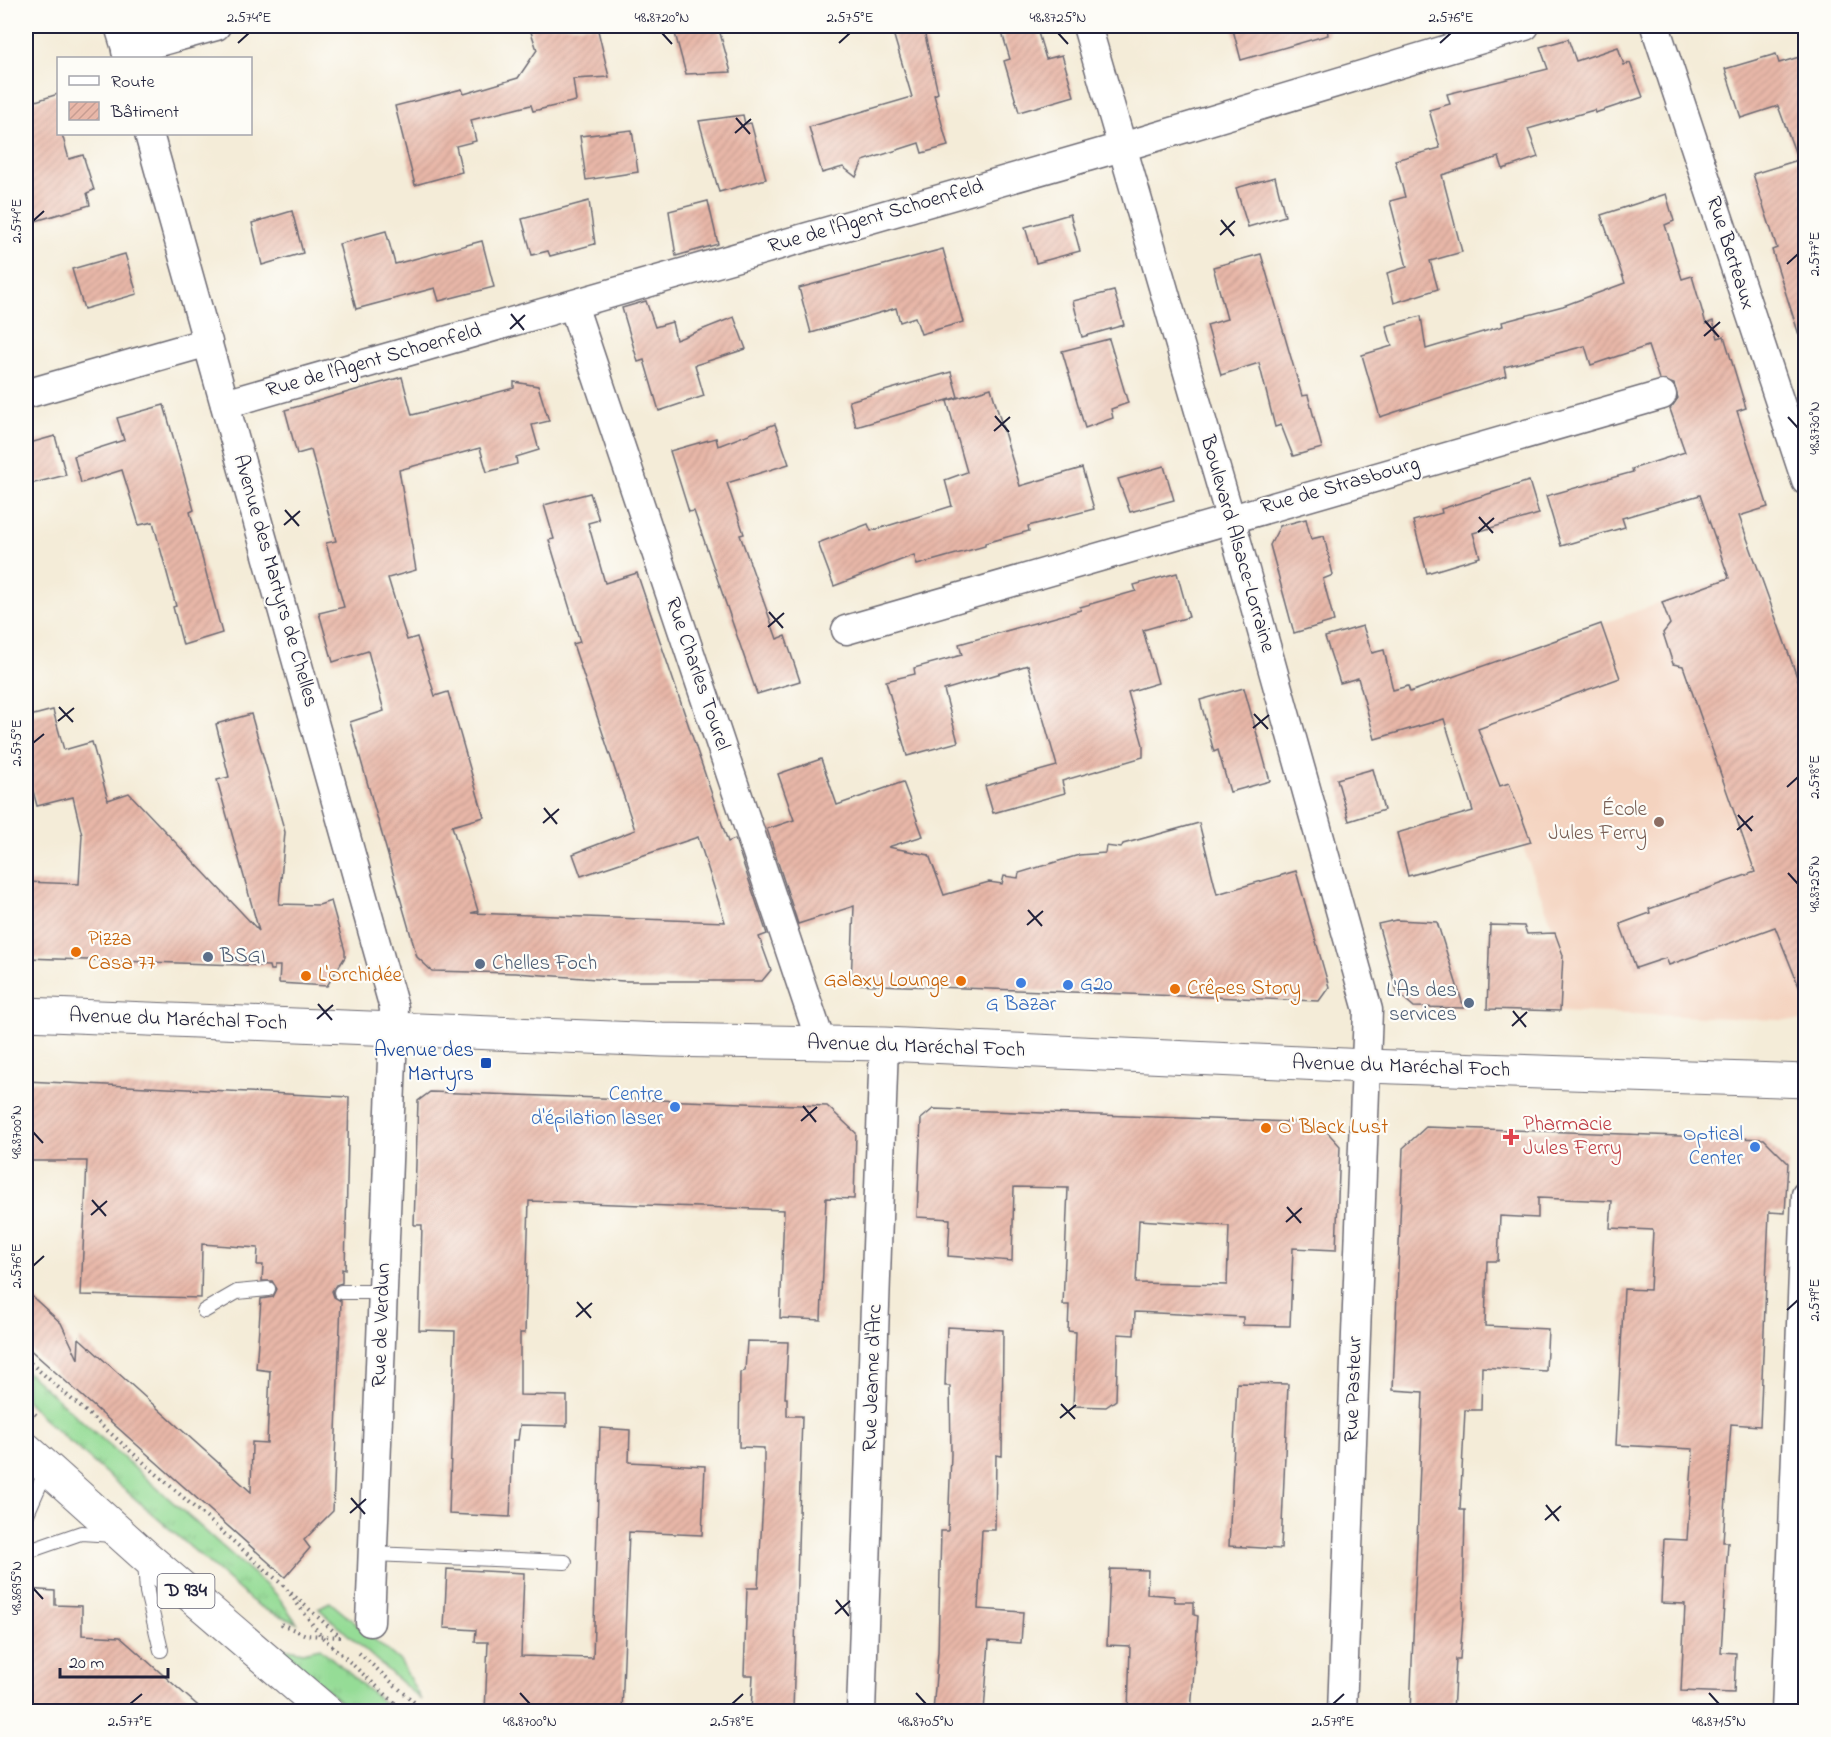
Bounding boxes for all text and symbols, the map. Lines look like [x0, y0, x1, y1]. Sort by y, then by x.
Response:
text: 2.574°E [227, 7, 271, 29]
text: 48.8720°N [635, 7, 689, 29]
text: 2.575°E [827, 7, 873, 29]
text: 48.8725°N [1030, 7, 1086, 29]
text: 2.576°E [1429, 7, 1474, 29]
legend [57, 57, 252, 135]
text: Route [111, 70, 156, 96]
text: Bâtiment [110, 100, 179, 126]
street label: Rue de l'Agent Schoenfeld [765, 172, 988, 264]
street label: Rue Berteaux [1698, 193, 1762, 313]
text: 2.574°E [6, 199, 28, 243]
text: 2.577°E [1804, 232, 1826, 276]
street label: Rue de l'Agent Schoenfeld [263, 316, 486, 408]
text: 48.8730°N [1804, 401, 1826, 455]
street label: Boulevard Alsace-Lorraine [1191, 431, 1283, 657]
street label: Rue de Strasbourg [1257, 449, 1423, 525]
street label: Avenue des Martyrs de Chelles [223, 451, 325, 711]
street label: Rue Charles Tourel [657, 593, 737, 755]
text: 2.575°E [6, 720, 28, 766]
text: 2.578°E [1804, 755, 1826, 799]
place label: École Jules Ferry [1548, 795, 1648, 851]
marker: École Jules Ferry [1652, 815, 1666, 829]
text: 48.8725°N [1804, 856, 1826, 912]
place label: Pizza Casa 77 [88, 925, 156, 979]
place label: BSGI [219, 942, 266, 972]
marker: Pizza Casa 77 [69, 945, 83, 959]
place label: Chelles Foch [492, 949, 597, 979]
marker: BSGI [201, 950, 215, 964]
marker: Chelles Foch [473, 957, 487, 971]
place label: L'Orchidée [318, 961, 403, 991]
place label: Galaxy Lounge [823, 966, 950, 998]
marker: L'Orchidée [299, 969, 313, 983]
place label: G20 [1080, 970, 1113, 1000]
marker: Galaxy Lounge [954, 974, 968, 988]
place label: Crêpes Story [1187, 974, 1301, 1006]
marker: G Bazar [1014, 976, 1028, 990]
place label: L'As des services [1386, 976, 1457, 1030]
marker: G20 [1061, 978, 1075, 992]
marker: Crêpes Story [1168, 982, 1182, 996]
place label: G Bazar [986, 990, 1057, 1020]
marker: L'As des services [1462, 996, 1476, 1010]
street label: Avenue du Maréchal Foch [68, 1001, 288, 1039]
street label: Avenue du Maréchal Foch [806, 1028, 1026, 1066]
place label: Avenue des Martyrs [374, 1036, 474, 1092]
street label: Avenue du Maréchal Foch [1291, 1048, 1511, 1086]
marker: Avenue des Martyrs [479, 1056, 493, 1070]
place label: Centre d'épilation laser [531, 1080, 664, 1134]
marker: Centre d'épilation laser [668, 1100, 682, 1114]
text: 48.8700°N [6, 1105, 28, 1159]
place label: Pharmacie Jules Ferry [1523, 1110, 1622, 1166]
place label: O' Black Lust [1278, 1113, 1388, 1143]
place label: Optical Center [1683, 1120, 1743, 1174]
marker: O' Black Lust [1259, 1121, 1273, 1135]
marker: Pharmacie Jules Ferry [1504, 1130, 1518, 1144]
marker: Optical Center [1748, 1140, 1762, 1154]
text: 2.576°E [6, 1244, 28, 1289]
street label: Rue de Verdun [365, 1262, 399, 1388]
text: 2.579°E [1804, 1279, 1826, 1321]
street label: Rue Jeanne d'Arc [855, 1303, 891, 1452]
street label: Rue Pasteur [1337, 1335, 1371, 1443]
text: 48.8695°N [6, 1561, 28, 1615]
road number: D 934 [158, 1574, 214, 1608]
scale bar [60, 1641, 168, 1679]
text: 20 m [69, 1651, 104, 1677]
text: 2.577°E [108, 1711, 152, 1733]
text: 48.8700°N [503, 1711, 557, 1733]
text: 2.578°E [710, 1711, 754, 1733]
text: 48.8705°N [898, 1711, 954, 1733]
text: 2.579°E [1312, 1711, 1354, 1733]
text: 48.8715°N [1692, 1711, 1746, 1733]

